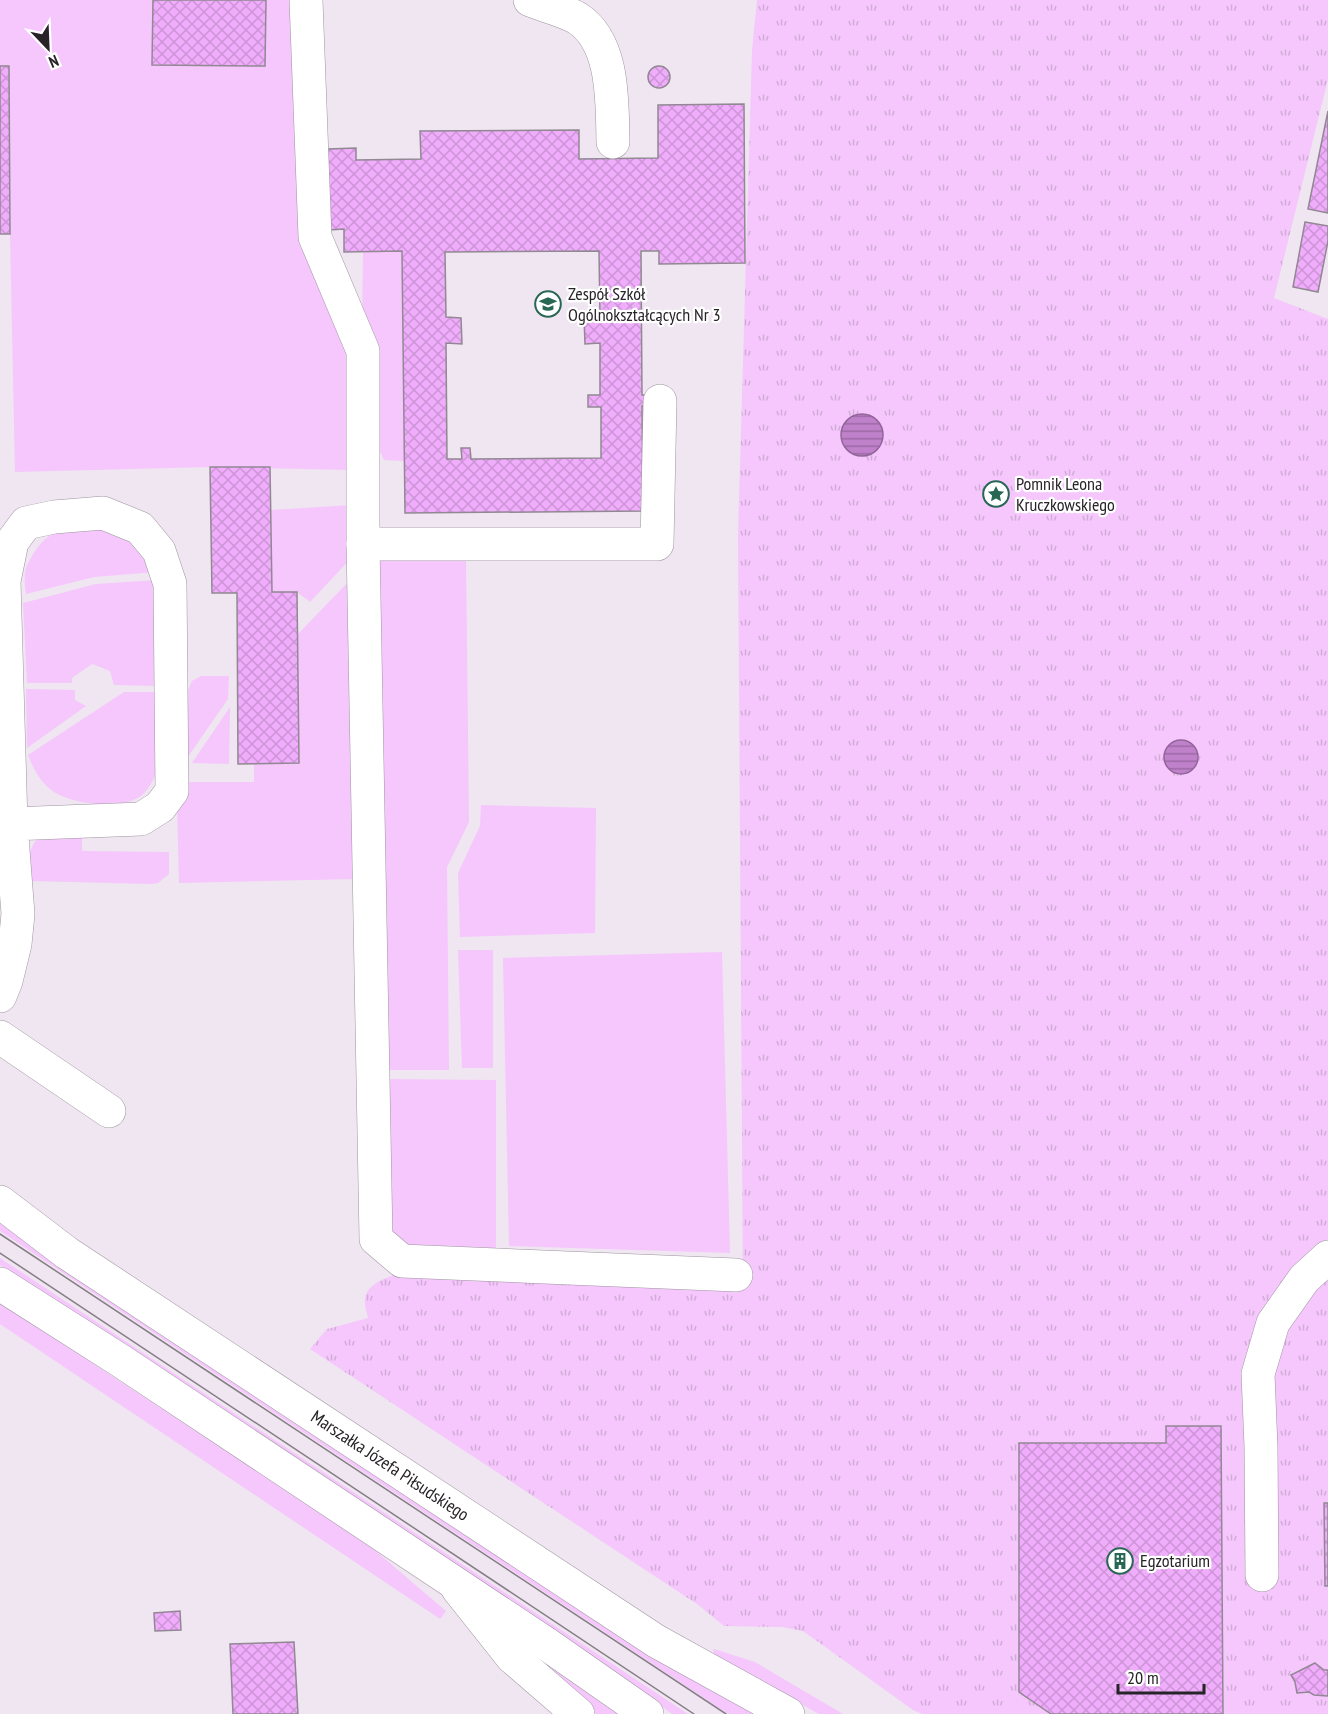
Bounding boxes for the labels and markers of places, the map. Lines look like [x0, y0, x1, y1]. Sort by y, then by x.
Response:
place label: Zespół Szkół Ogólnokształcących Nr 3 [568, 282, 721, 326]
school or university icon: Zespół Szkół Ogólnokształcących Nr 3 [533, 289, 563, 319]
place label: Pomnik Leona Kruczkowskiego [1016, 472, 1115, 516]
place icon: Pomnik Leona Kruczkowskiego [981, 479, 1011, 509]
building icon: Egzotarium [1105, 1546, 1135, 1576]
place label: Egzotarium [1140, 1549, 1210, 1572]

